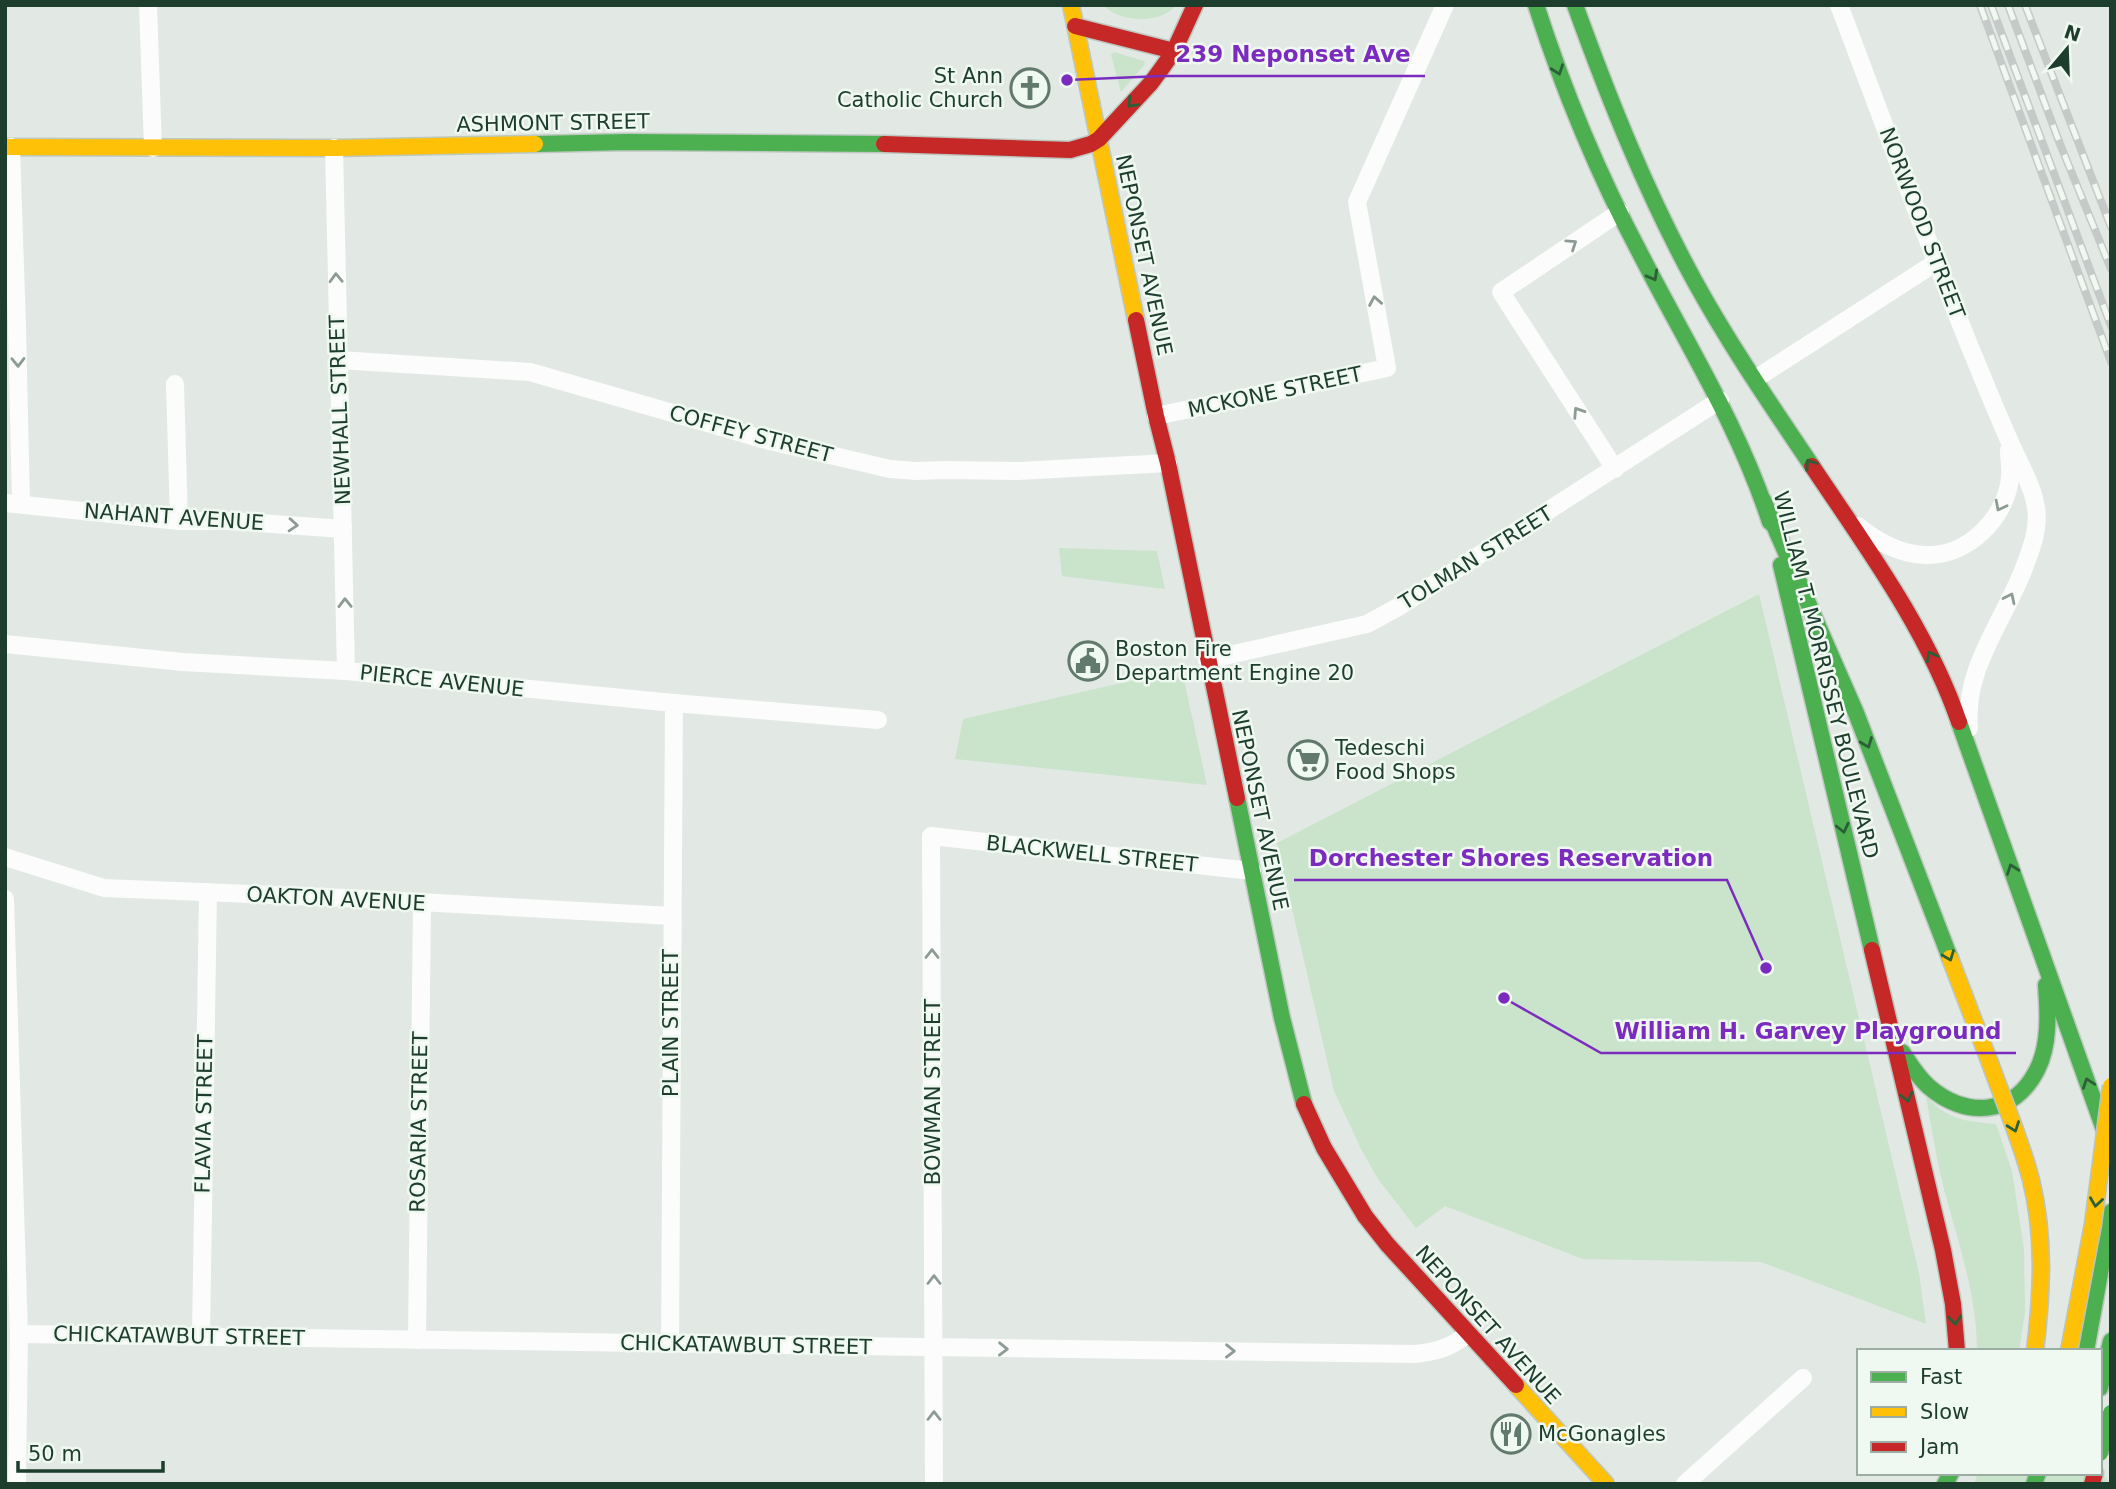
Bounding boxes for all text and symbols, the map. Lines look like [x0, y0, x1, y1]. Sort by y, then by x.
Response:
north arrow [2032, 14, 2102, 84]
text: N [2061, 20, 2084, 46]
callout: 239 Neponset Ave [1162, 32, 1425, 76]
text: 239 Neponset Ave [1175, 41, 1411, 67]
one-way arrow [1550, 63, 1564, 75]
place label: St Ann Catholic Church [837, 64, 1003, 112]
church icon: St Ann Catholic Church [1009, 67, 1051, 109]
one-way arrow [1128, 95, 1141, 108]
street label: ASHMONT STREET [456, 109, 650, 137]
street label: NORWOOD STREET [1874, 124, 1970, 322]
street label: NEPONSET AVENUE [1111, 152, 1177, 358]
one-way arrow [1564, 240, 1577, 252]
one-way arrow [1645, 269, 1658, 282]
one-way arrow [328, 272, 344, 283]
one-way arrow [1368, 295, 1383, 307]
street label: NEWHALL STREET [325, 314, 355, 505]
one-way arrow [10, 357, 26, 367]
street label: MCKONE STREET [1186, 362, 1365, 422]
street label: COFFEY STREET [667, 401, 836, 467]
one-way arrow [1573, 406, 1586, 419]
one-way arrow [1806, 458, 1819, 471]
street label: WILLIAM T. MORRISSEY BOULEVARD [1769, 489, 1883, 861]
one-way arrow [1995, 498, 2009, 511]
street label: NAHANT AVENUE [83, 499, 265, 535]
street label: TOLMAN STREET [1394, 501, 1557, 615]
one-way arrow [288, 517, 299, 532]
one-way arrow [2002, 593, 2016, 605]
one-way arrow [337, 598, 353, 608]
place label: Boston Fire Department Engine 20 [1115, 637, 1354, 685]
public building icon: Boston Fire Department Engine 20 [1067, 640, 1109, 682]
one-way arrow [1926, 651, 1940, 663]
street label: PIERCE AVENUE [359, 660, 525, 702]
street label: NEPONSET AVENUE [1227, 707, 1293, 913]
place label: Tedeschi Food Shops [1334, 736, 1456, 784]
one-way arrow [1859, 736, 1873, 748]
supermarket icon: Tedeschi Food Shops [1287, 739, 1329, 781]
one-way arrow [1835, 822, 1850, 834]
street label: BLACKWELL STREET [985, 831, 1199, 877]
callout: Dorchester Shores Reservation [1294, 836, 1727, 880]
text: Dorchester Shores Reservation [1309, 845, 1713, 871]
one-way arrow [2006, 863, 2020, 875]
street label: OAKTON AVENUE [246, 882, 426, 916]
one-way arrow [924, 948, 940, 959]
street label: PLAIN STREET [659, 949, 683, 1097]
one-way arrow [1940, 949, 1954, 961]
street label: BOWMAN STREET [921, 999, 945, 1185]
callout: William H. Garvey Playground [1601, 1009, 2016, 1053]
text: William H. Garvey Playground [1614, 1018, 2002, 1044]
street label: ROSARIA STREET [405, 1031, 433, 1213]
street label: FLAVIA STREET [191, 1034, 217, 1194]
one-way arrow [2082, 1077, 2096, 1089]
one-way arrow [1899, 1091, 1913, 1103]
one-way arrow [2005, 1121, 2019, 1133]
one-way arrow [2089, 1196, 2104, 1208]
street label: NEPONSET AVENUE [1410, 1241, 1566, 1409]
one-way arrow [926, 1274, 942, 1284]
one-way arrow [1947, 1314, 1962, 1325]
street label: CHICKATAWBUT STREET [53, 1322, 305, 1350]
street label: CHICKATAWBUT STREET [620, 1331, 872, 1359]
one-way arrow [998, 1341, 1008, 1357]
one-way arrow [1225, 1344, 1236, 1359]
legend [1857, 1349, 2102, 1475]
text: Fast [1920, 1365, 1962, 1389]
text: Slow [1920, 1400, 1969, 1424]
one-way arrow [926, 1410, 942, 1421]
restaurant icon: McGonagles [1490, 1413, 1532, 1455]
place label: McGonagles [1538, 1422, 1666, 1446]
scale bar [18, 1430, 163, 1474]
text: Jam [1918, 1435, 1960, 1459]
text: 50 m [28, 1442, 82, 1466]

